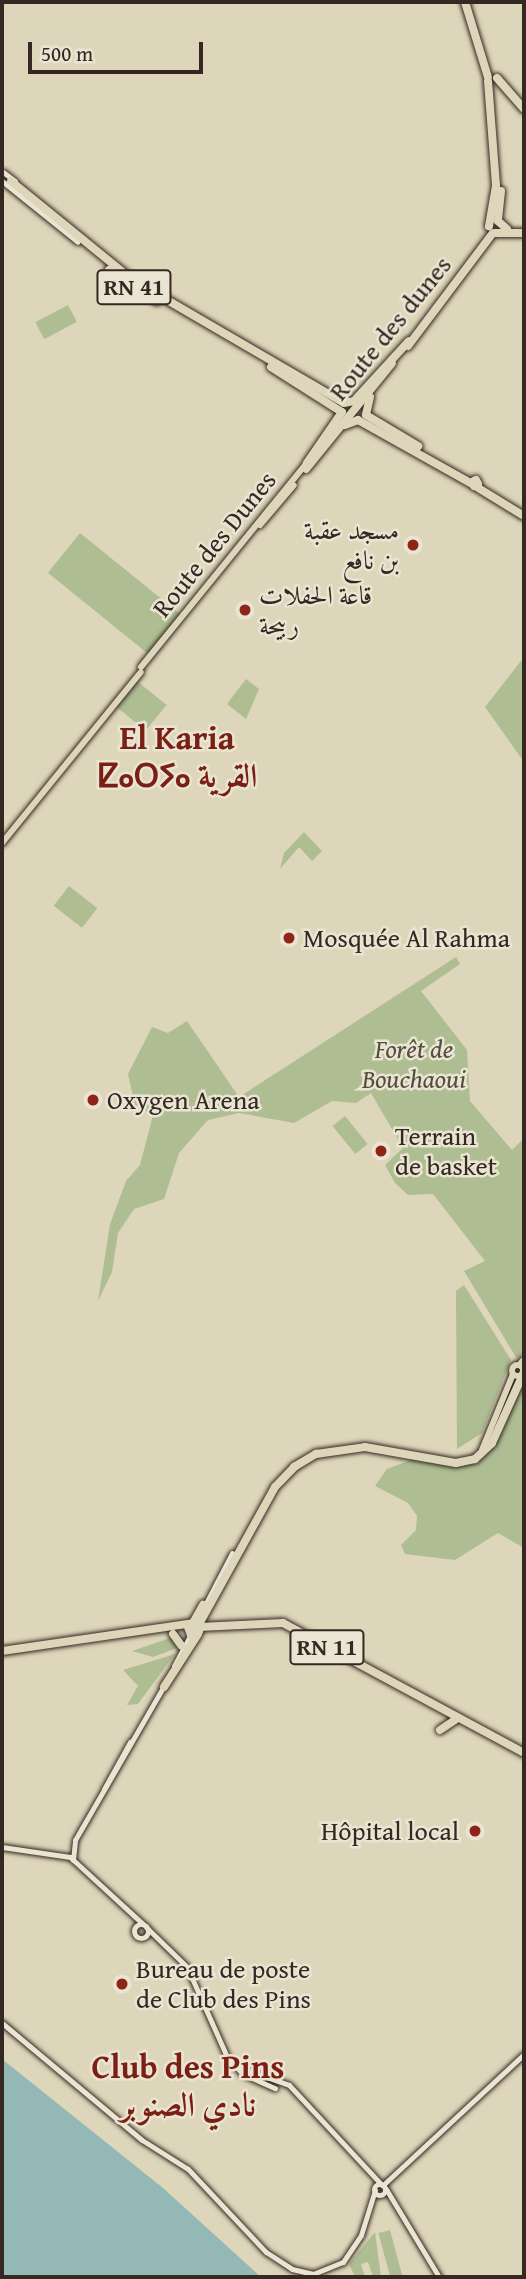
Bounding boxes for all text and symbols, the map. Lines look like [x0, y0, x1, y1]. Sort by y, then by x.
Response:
scale bar [32, 28, 206, 72]
text: 500 m [41, 38, 93, 69]
street label: Route des dunes [322, 250, 458, 406]
road number: RN 41 [96, 266, 172, 308]
street label: Route des Dunes [146, 465, 282, 623]
place label: مسجد عقبة بن نافع [304, 514, 399, 576]
marker: مسجد عقبة بن نافع [405, 537, 421, 553]
place label: قاعة الحفلات ربيحة [259, 579, 372, 640]
marker: قاعة الحفلات ربيحة [237, 602, 253, 618]
district label: El Karia ⵇⴰⵔⵢⴰ القرية [97, 718, 257, 796]
place label: Mosquée Al Rahma [303, 922, 510, 954]
marker: Mosquée Al Rahma [281, 930, 297, 946]
park label: Forêt de Bouchaoui [362, 1033, 466, 1094]
place label: Oxygen Arena [107, 1084, 260, 1116]
marker: Oxygen Arena [85, 1092, 101, 1108]
place label: Terrain de basket [395, 1120, 497, 1182]
marker: Terrain de basket [373, 1143, 389, 1159]
road number: RN 11 [288, 1626, 366, 1667]
place label: Hôpital local [321, 1815, 459, 1847]
marker: Hôpital local [465, 1821, 485, 1841]
place label: Bureau de poste de Club des Pins [136, 1953, 311, 2014]
marker: Bureau de poste de Club des Pins [114, 1976, 130, 1992]
district label: Club des Pins نادي الصنوبر [92, 2047, 284, 2125]

